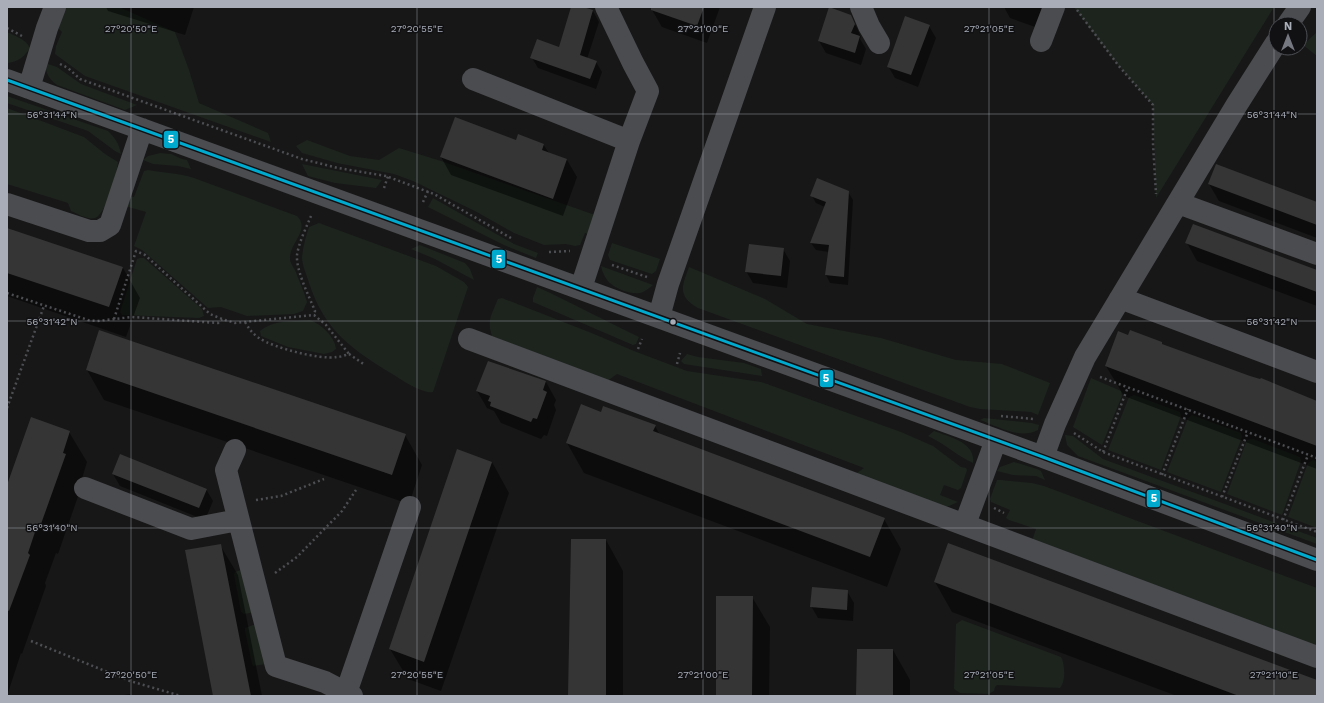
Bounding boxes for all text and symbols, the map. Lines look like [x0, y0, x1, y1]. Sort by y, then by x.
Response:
north arrow [1268, 16, 1308, 56]
text: N [1284, 20, 1292, 33]
text: 27°20'50"E [105, 23, 157, 34]
text: 27°20'55"E [391, 23, 443, 34]
text: 27°21'00"E [678, 23, 728, 34]
text: 27°21'05"E [964, 23, 1014, 34]
text: 56°31'44"N [27, 109, 77, 120]
text: 56°31'44"N [1247, 109, 1297, 120]
line badge: 5 [163, 130, 179, 149]
text: 5 [168, 133, 174, 146]
line badge: 5 [491, 249, 506, 269]
text: 5 [496, 253, 502, 266]
text: 56°31'42"N [27, 316, 77, 327]
text: 56°31'42"N [1247, 316, 1297, 327]
unlabelled marker [668, 317, 678, 327]
line badge: 5 [819, 369, 834, 388]
text: 5 [823, 372, 829, 385]
line badge: 5 [1146, 489, 1161, 508]
text: 5 [1151, 492, 1157, 505]
text: 56°31'40"N [26, 522, 78, 533]
text: 56°31'40"N [1246, 522, 1298, 533]
text: 27°20'50"E [105, 669, 157, 680]
text: 27°20'55"E [391, 669, 443, 680]
text: 27°21'00"E [678, 669, 728, 680]
text: 27°21'05"E [964, 669, 1014, 680]
text: 27°21'10"E [1250, 669, 1298, 680]

